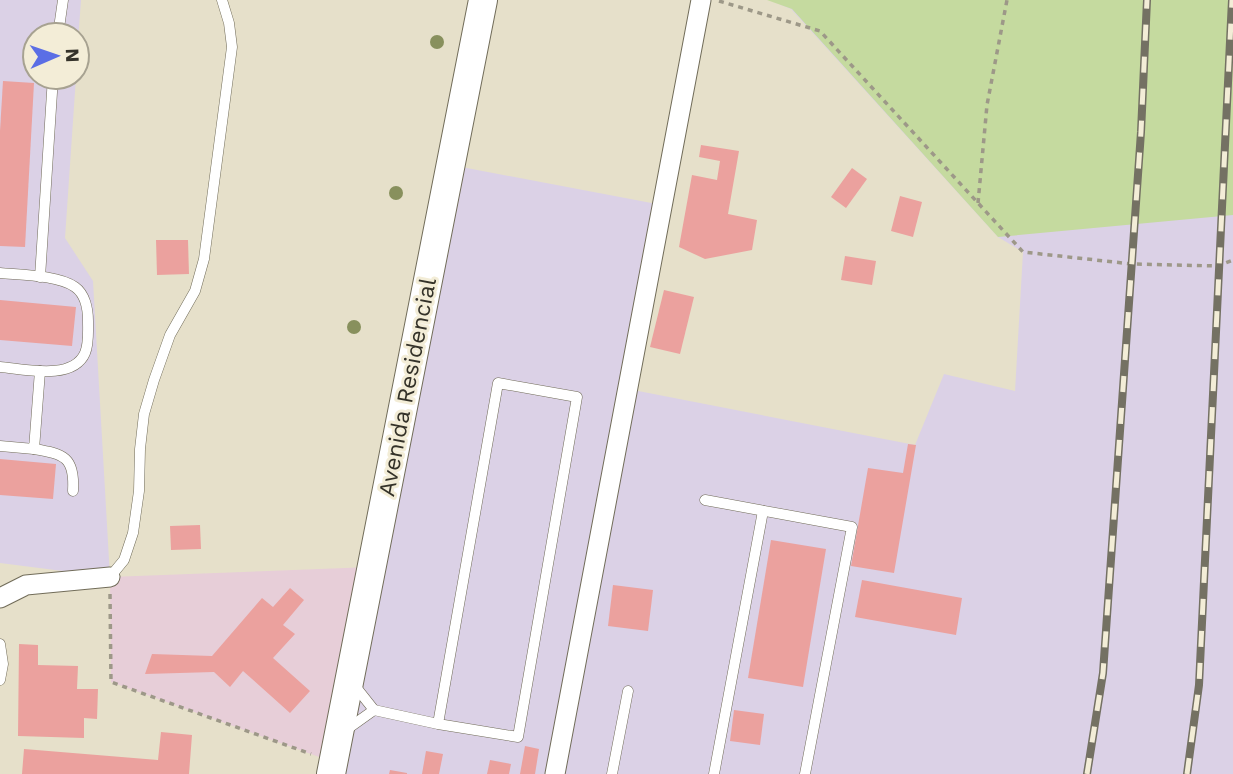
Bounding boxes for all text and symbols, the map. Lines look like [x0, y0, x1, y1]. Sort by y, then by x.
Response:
north arrow [21, 21, 91, 91]
text: N [61, 48, 84, 63]
street label: Avenida Residencial [373, 275, 442, 499]

